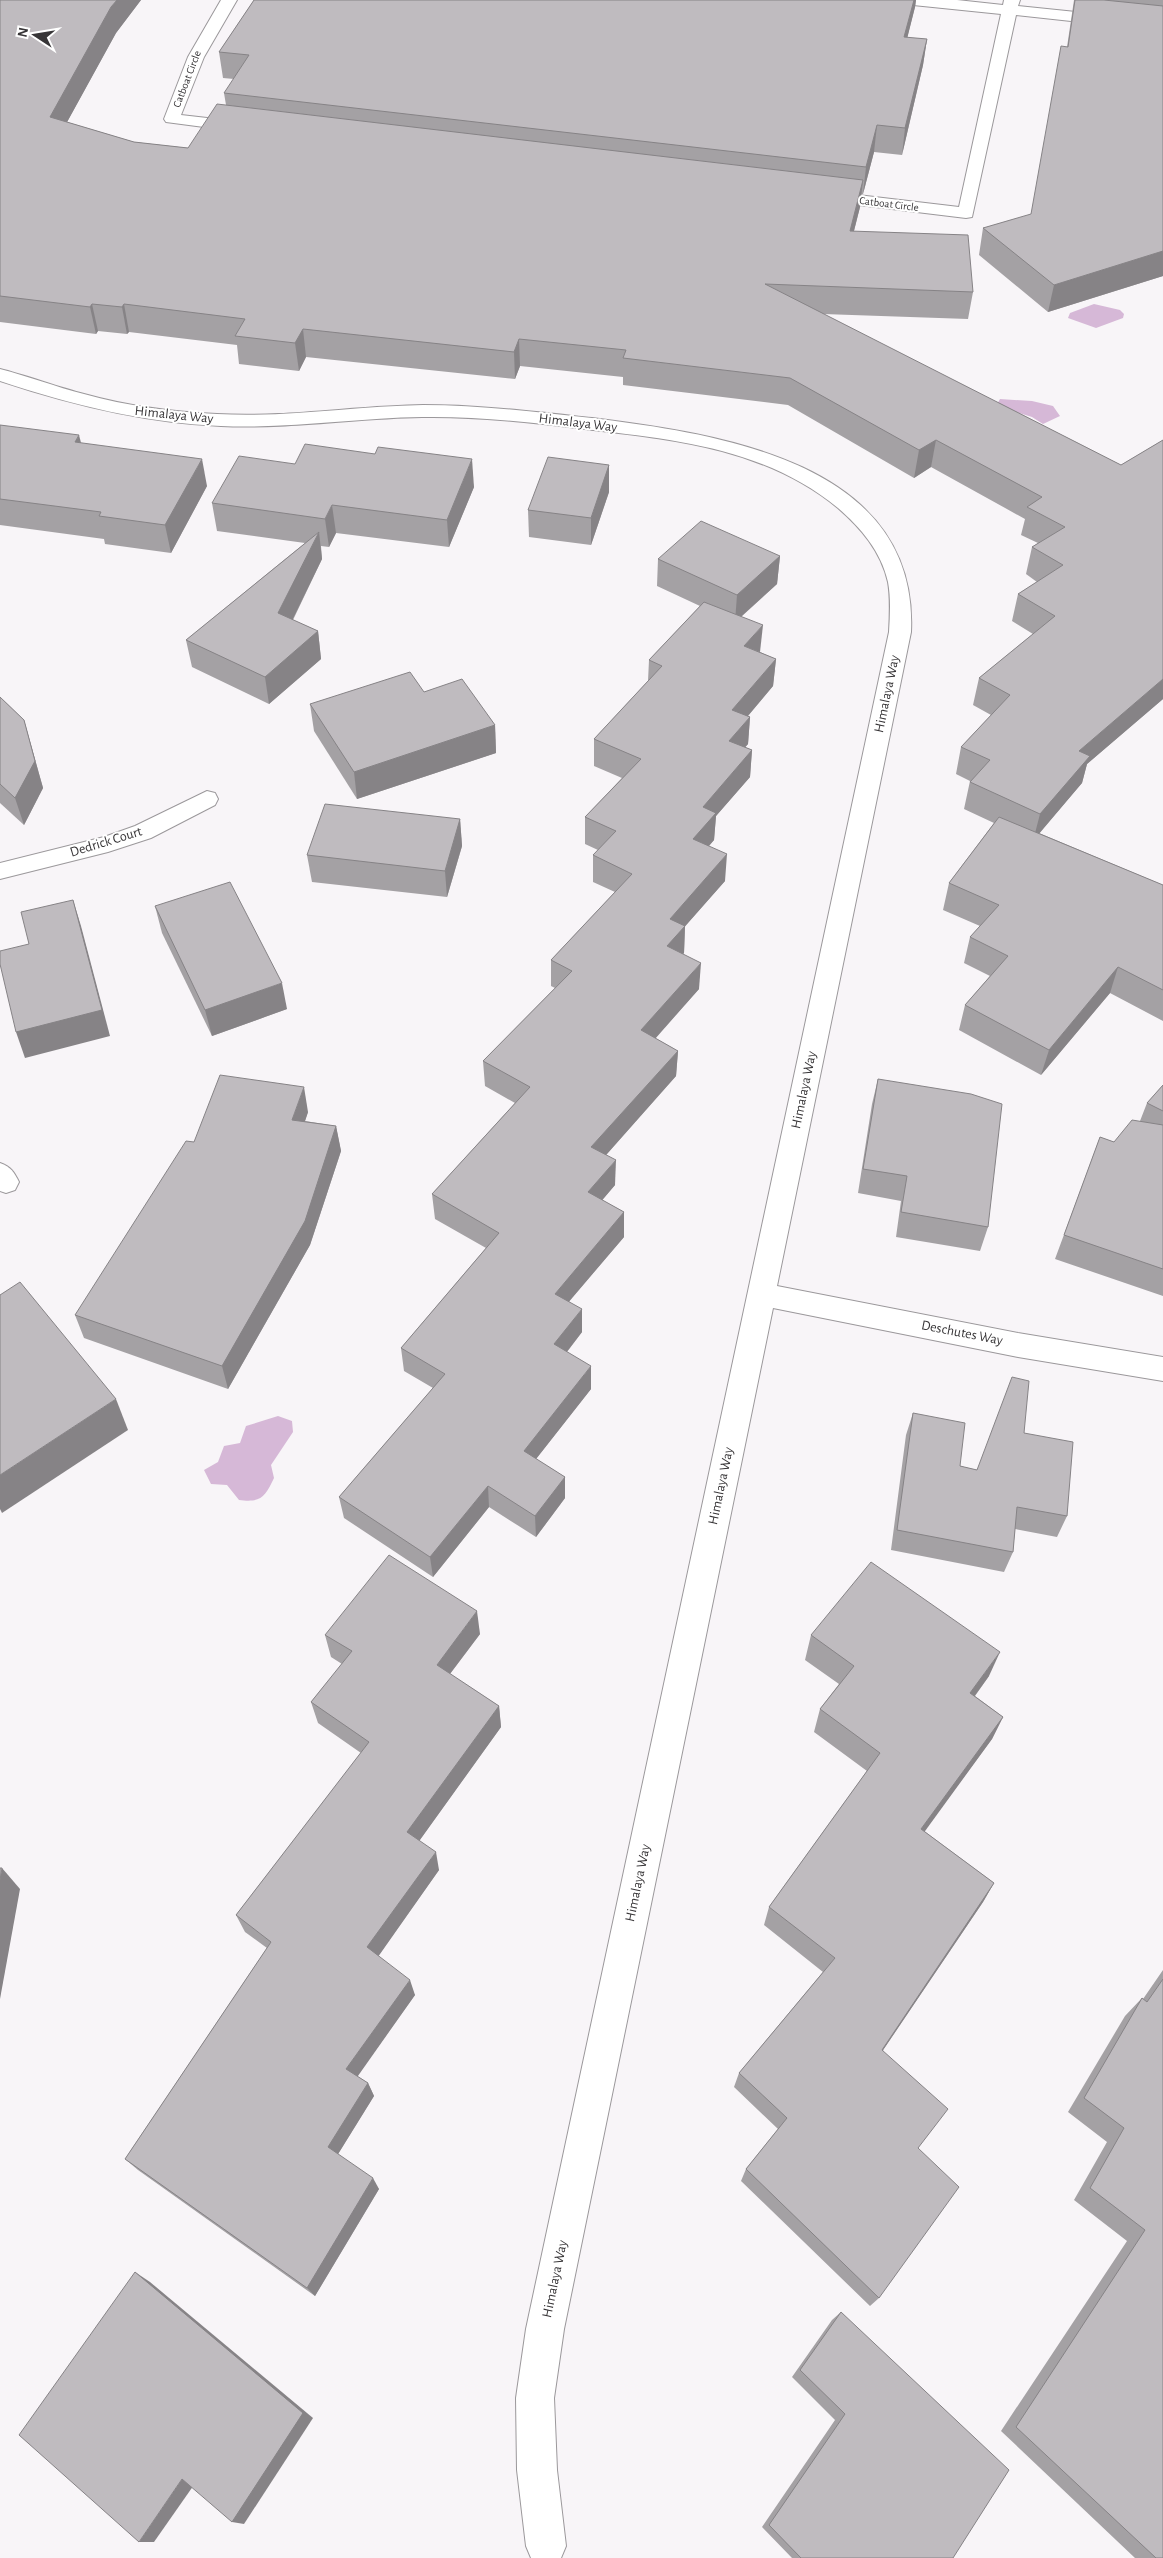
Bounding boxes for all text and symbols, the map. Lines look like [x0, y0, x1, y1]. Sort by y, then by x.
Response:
north arrow [10, 10, 60, 60]
text: N [15, 26, 31, 39]
street label: Catboat Circle [171, 49, 203, 109]
street label: Catboat Circle [859, 195, 919, 213]
street label: Himalaya Way [134, 404, 214, 426]
street label: Himalaya Way [538, 411, 618, 435]
street label: Himalaya Way [872, 654, 902, 734]
street label: Dedrick Court [68, 824, 144, 860]
street label: Himalaya Way [789, 1050, 819, 1130]
street label: Deschutes Way [920, 1318, 1004, 1348]
street label: Himalaya Way [706, 1446, 736, 1526]
street label: Himalaya Way [623, 1843, 653, 1923]
street label: Himalaya Way [540, 2239, 570, 2319]

